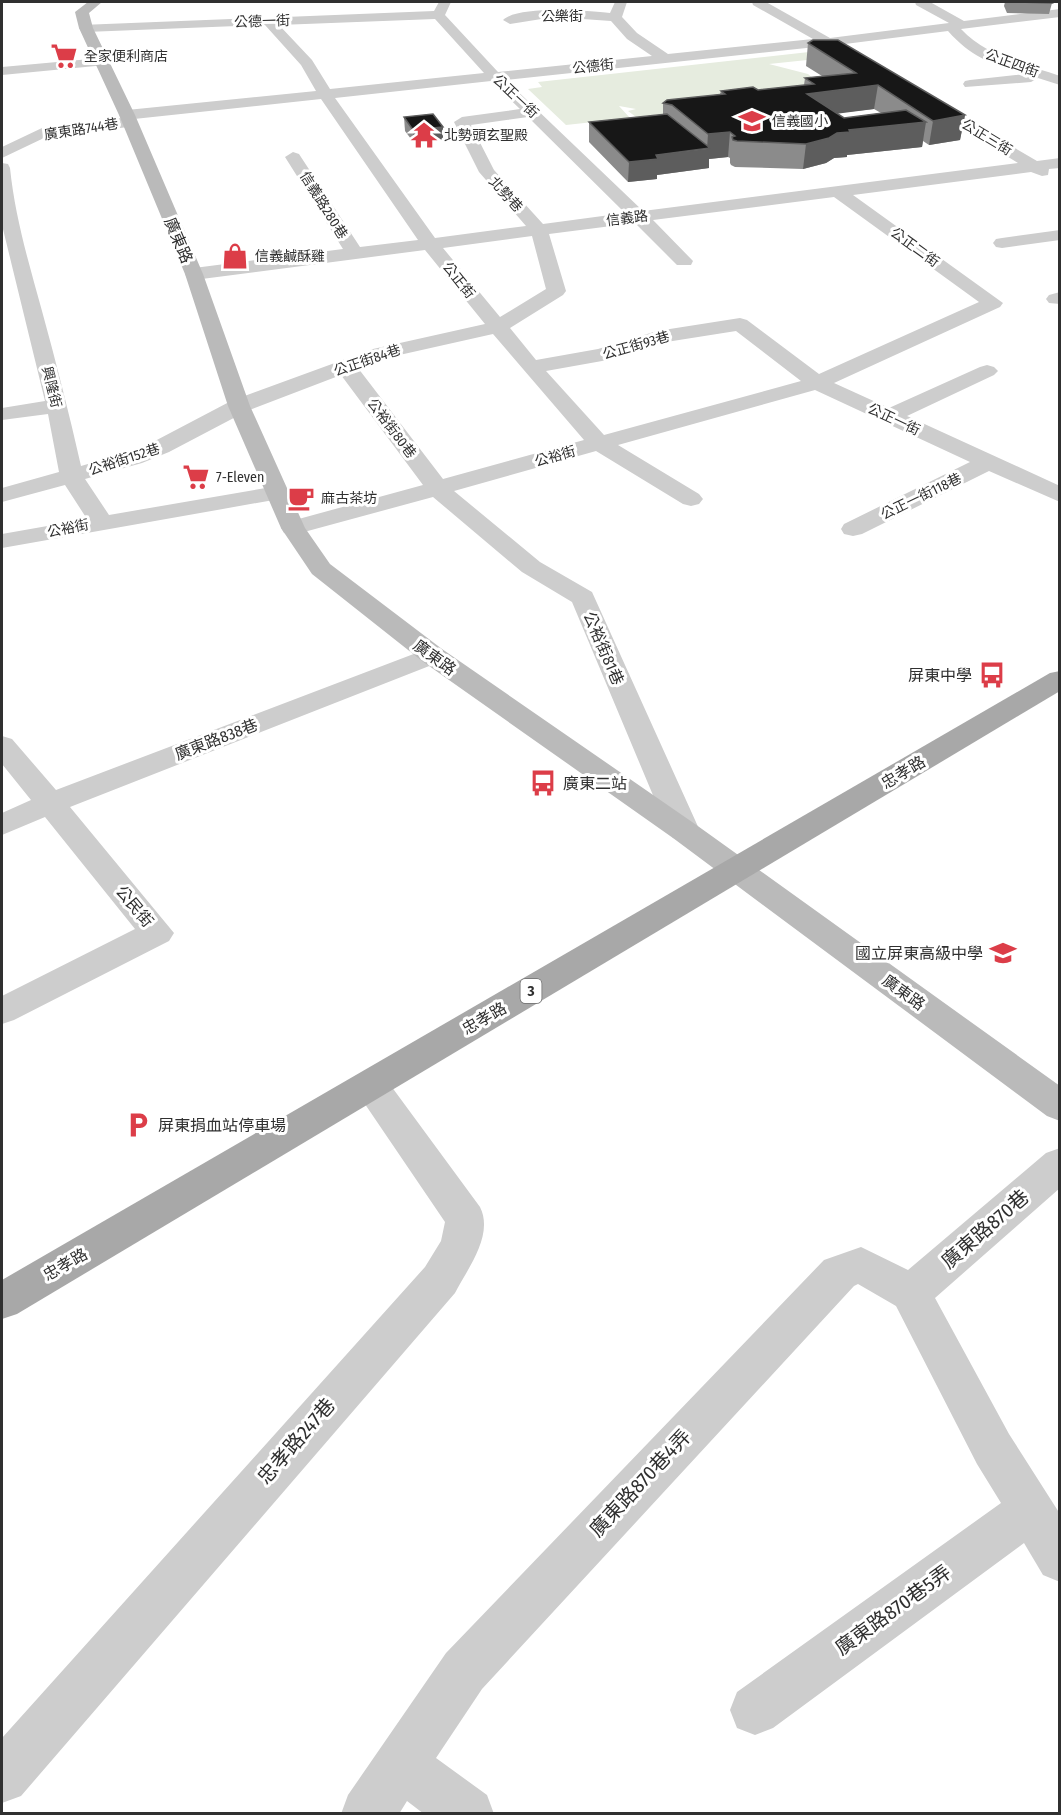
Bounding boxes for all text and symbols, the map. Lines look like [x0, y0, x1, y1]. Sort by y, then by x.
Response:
street label: 公樂街 [541, 8, 583, 25]
street label: 公德一街 [234, 12, 290, 31]
supermarket icon: 全家便利商店 [49, 41, 79, 71]
street label: 公正四街 [983, 46, 1041, 81]
place label: 全家便利商店 [84, 48, 168, 65]
street label: 公德街 [571, 56, 615, 77]
street label: 公正一街 [489, 71, 542, 122]
school or university icon: 信義國小 [737, 106, 767, 136]
place label: 信義國小 [772, 113, 828, 130]
street label: 廣東路744巷 [43, 115, 119, 144]
street label: 公正三街 [958, 116, 1015, 159]
temple icon: 北勢頭玄聖殿 [409, 120, 439, 150]
place label: 北勢頭玄聖殿 [444, 127, 528, 144]
street label: 信義路280巷 [296, 168, 351, 242]
street label: 北勢巷 [485, 173, 526, 216]
street label: 信義路 [605, 208, 649, 229]
street label: 廣東路 [160, 214, 197, 266]
street label: 公正二街 [887, 224, 942, 271]
shop icon: 信義鹹酥雞 [220, 241, 250, 271]
place label: 信義鹹酥雞 [255, 248, 325, 265]
street label: 公正街 [439, 259, 478, 302]
street label: 公正街93巷 [601, 328, 672, 363]
street label: 公正街84巷 [331, 341, 403, 380]
street label: 興隆街 [38, 365, 65, 410]
street label: 公裕街80巷 [364, 395, 420, 461]
street label: 公正一街 [865, 400, 923, 439]
street label: 公裕街152巷 [86, 440, 162, 479]
street label: 公裕街 [533, 443, 578, 470]
supermarket icon: 7-Eleven [181, 462, 211, 492]
place label: 7-Eleven [216, 469, 264, 486]
street label: 公正一街118巷 [878, 470, 964, 523]
cafe icon: 麻古茶坊 [286, 483, 316, 513]
place label: 麻古茶坊 [321, 490, 377, 507]
street label: 公裕街 [46, 516, 90, 541]
street label: 公裕街81巷 [580, 609, 627, 688]
street label: 廣東路 [410, 636, 460, 679]
bus stop icon: 屏東中學 [977, 660, 1007, 690]
place label: 屏東中學 [908, 666, 972, 685]
street label: 廣東路838巷 [172, 715, 260, 764]
street label: 忠孝路 [878, 752, 929, 793]
bus stop icon: 廣東二站 [528, 768, 558, 798]
place label: 廣東二站 [563, 774, 627, 793]
street label: 公民街 [112, 882, 157, 931]
school or university icon: 國立屏東高級中學 [988, 938, 1018, 968]
place label: 國立屏東高級中學 [855, 944, 983, 963]
street label: 廣東路 [879, 971, 929, 1014]
road number: 3 [520, 979, 542, 1003]
street label: 忠孝路 [459, 998, 510, 1039]
parking icon: 屏東捐血站停車場 [123, 1110, 153, 1140]
place label: 屏東捐血站停車場 [158, 1116, 286, 1135]
street label: 廣東路870巷 [936, 1185, 1034, 1273]
street label: 忠孝路 [40, 1244, 91, 1285]
street label: 忠孝路247巷 [252, 1393, 340, 1489]
street label: 廣東路870巷4弄 [584, 1424, 696, 1542]
street label: 廣東路870巷5弄 [830, 1560, 956, 1660]

